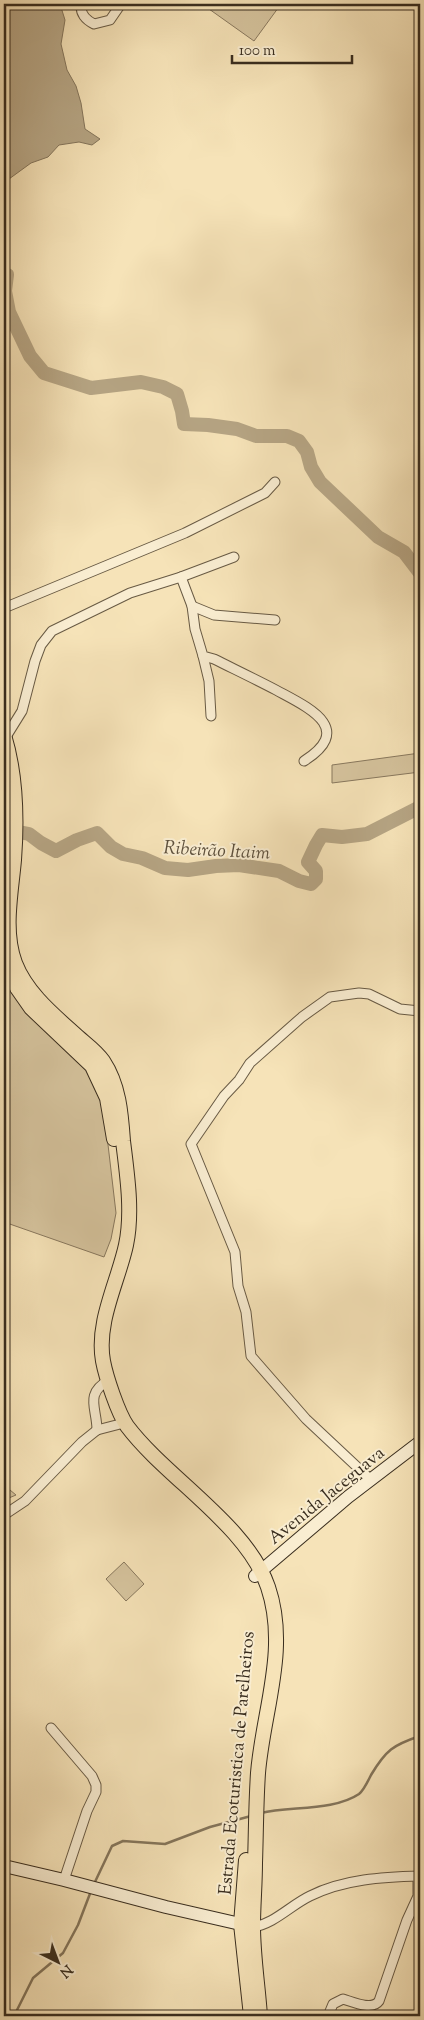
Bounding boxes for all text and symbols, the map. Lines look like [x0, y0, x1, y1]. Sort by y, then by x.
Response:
scale bar [232, 32, 352, 64]
text: 100 m [239, 41, 276, 62]
water label: Ribeirão Itaim [163, 835, 271, 868]
street label: Avenida Jaceguava [263, 1441, 391, 1552]
street label: Estrada Ecoturistica de Parelheiros [214, 1630, 262, 1896]
north arrow [32, 1938, 82, 1988]
text: N [55, 1959, 76, 1981]

